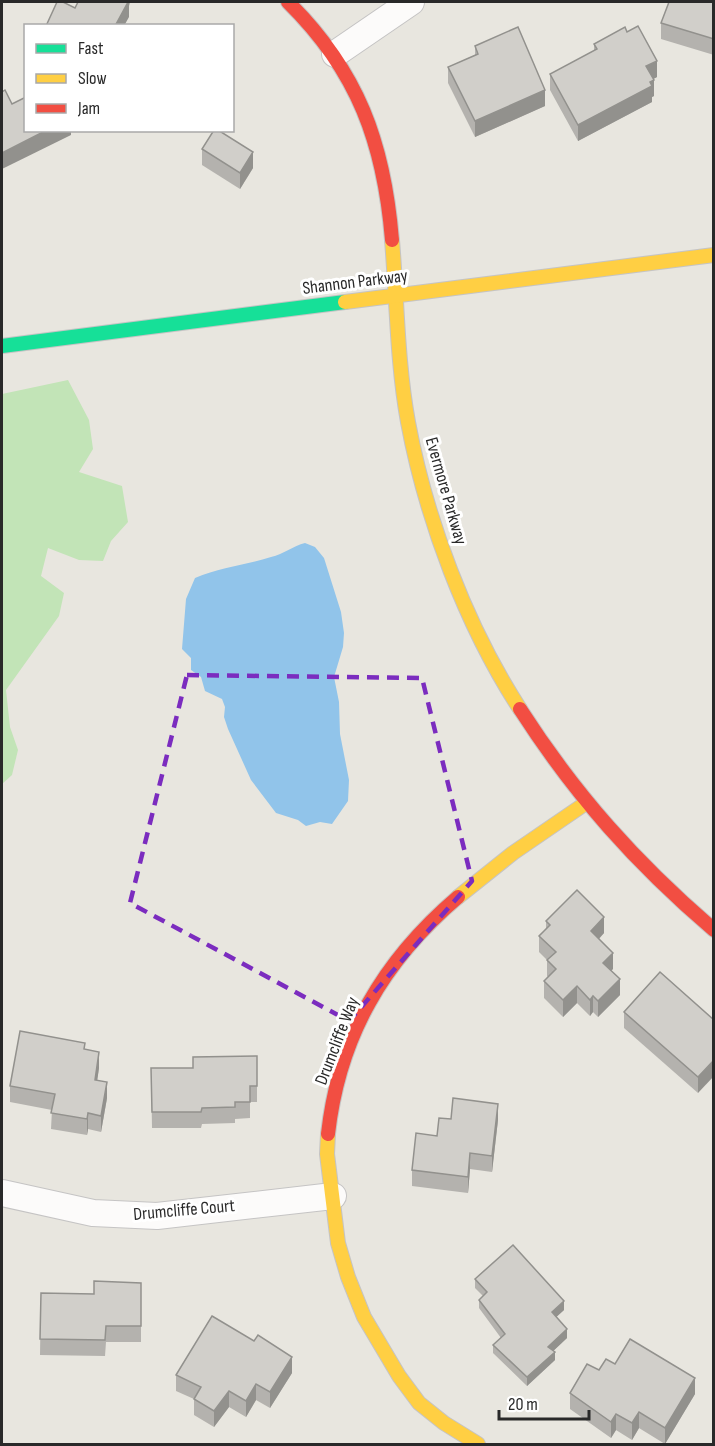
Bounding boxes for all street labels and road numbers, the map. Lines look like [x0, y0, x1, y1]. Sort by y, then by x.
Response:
street label: Shannon Parkway [301, 265, 409, 299]
street label: Evermore Parkway [421, 435, 471, 547]
street label: Drumcliffe Way [311, 994, 363, 1088]
street label: Drumcliffe Court [132, 1195, 236, 1225]

